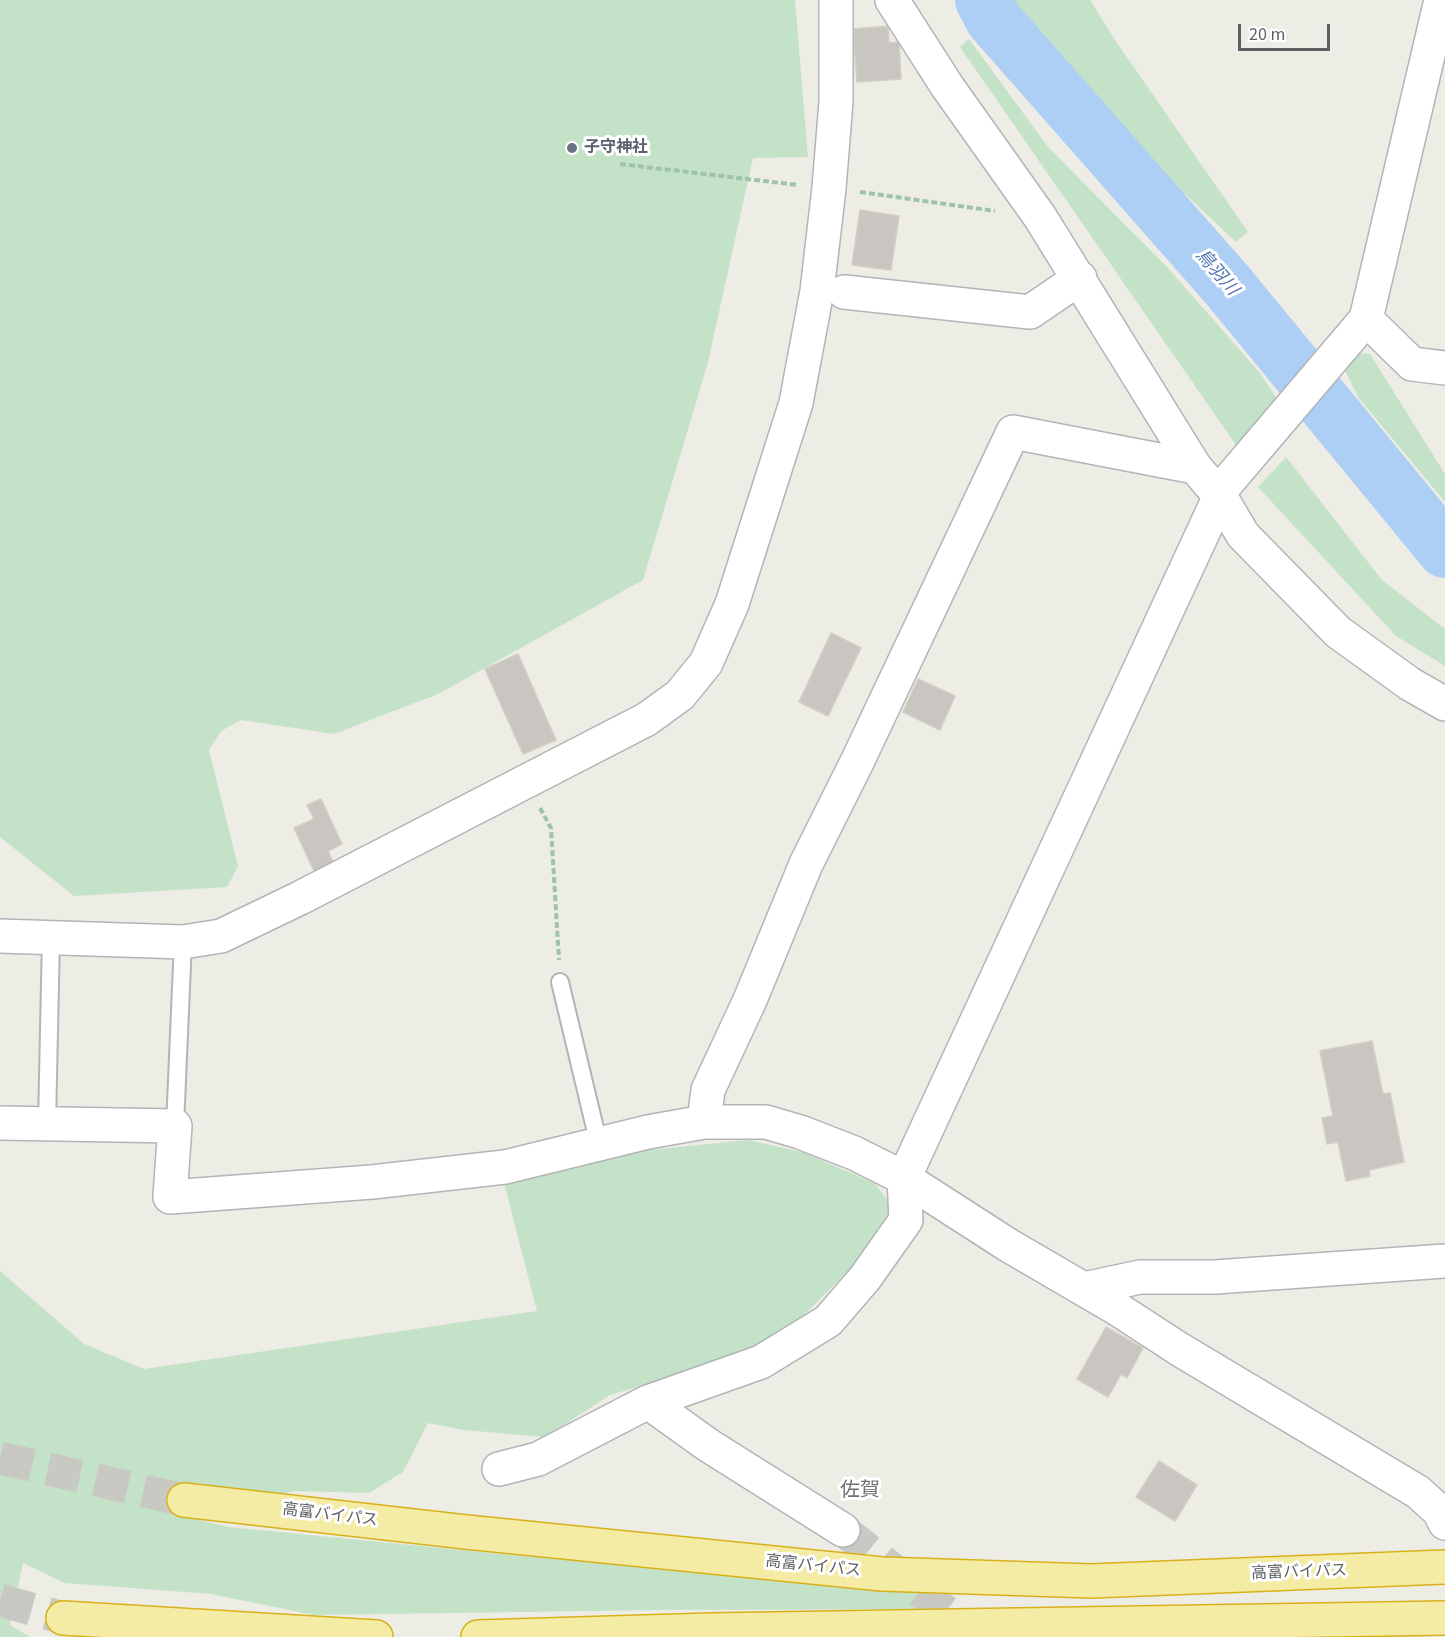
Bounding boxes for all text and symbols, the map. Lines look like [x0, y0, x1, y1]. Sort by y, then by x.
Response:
scale bar [1241, 12, 1332, 50]
text: 20 m [1249, 22, 1285, 47]
place label: 子守神社 [584, 138, 648, 158]
marker: 子守神社 [565, 141, 579, 155]
water label: 鳥羽川 [1190, 246, 1242, 300]
district label: 佐賀 [840, 1480, 880, 1504]
street label: 高富バイパス [281, 1501, 379, 1531]
street label: 高富バイパス [764, 1552, 862, 1582]
street label: 高富バイパス [1251, 1562, 1347, 1584]

